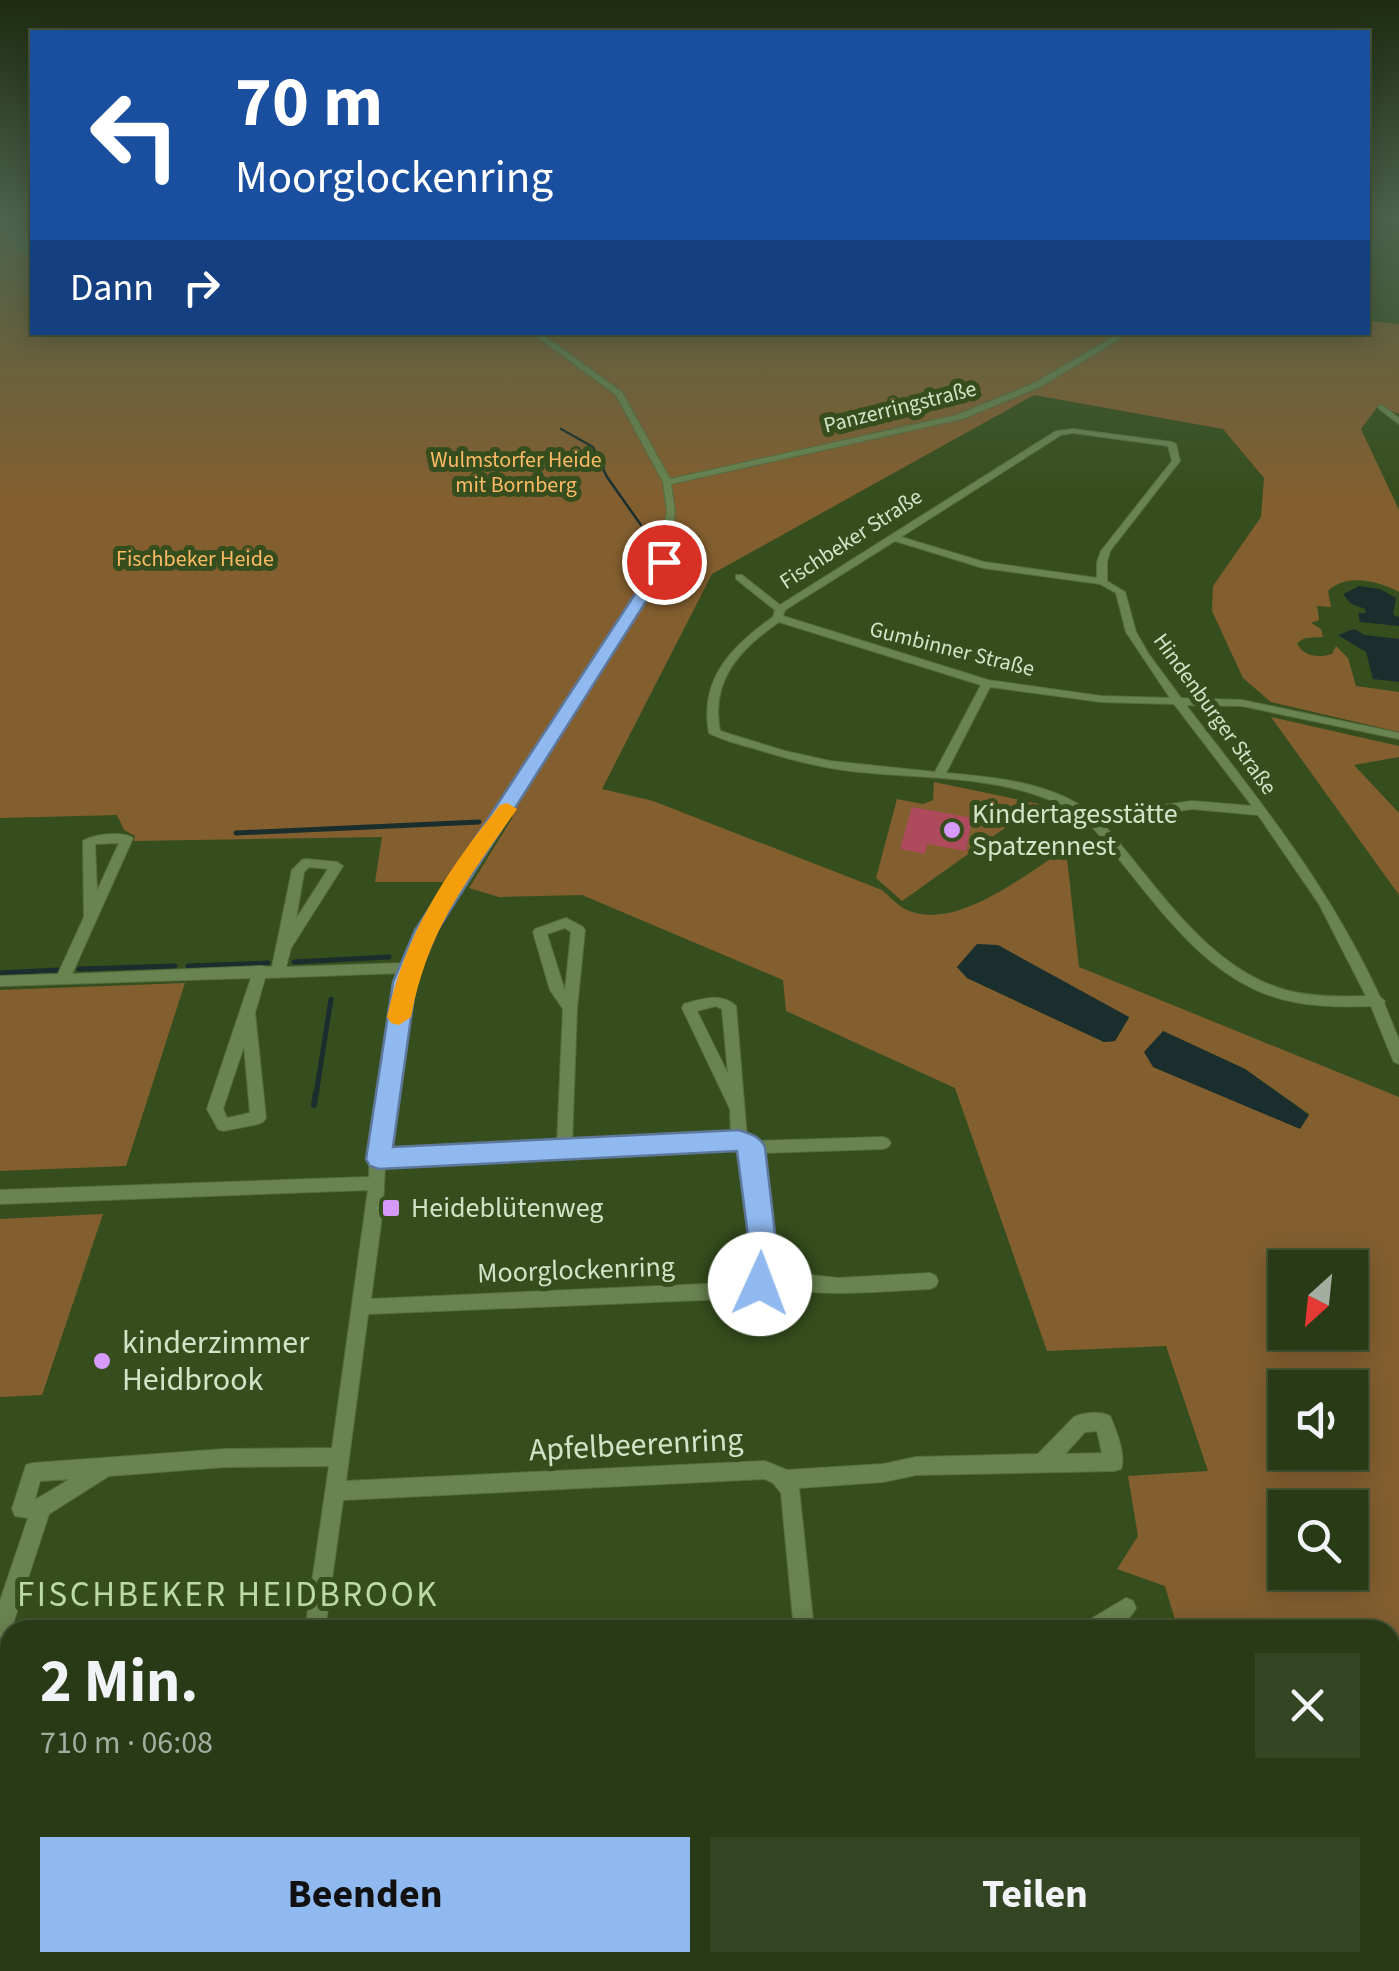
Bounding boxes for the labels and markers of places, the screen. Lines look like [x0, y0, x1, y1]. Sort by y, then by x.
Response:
pin [622, 520, 707, 605]
place label: Kindertagesstätte Spatzennest [972, 794, 1178, 866]
marker: Kindertagesstätte Spatzennest [941, 819, 963, 841]
place label: Heideblütenweg [411, 1188, 603, 1228]
marker: Heideblütenweg [380, 1197, 402, 1219]
place label: kinderzimmer Heidbrook [122, 1320, 310, 1403]
marker: kinderzimmer Heidbrook [91, 1350, 113, 1372]

